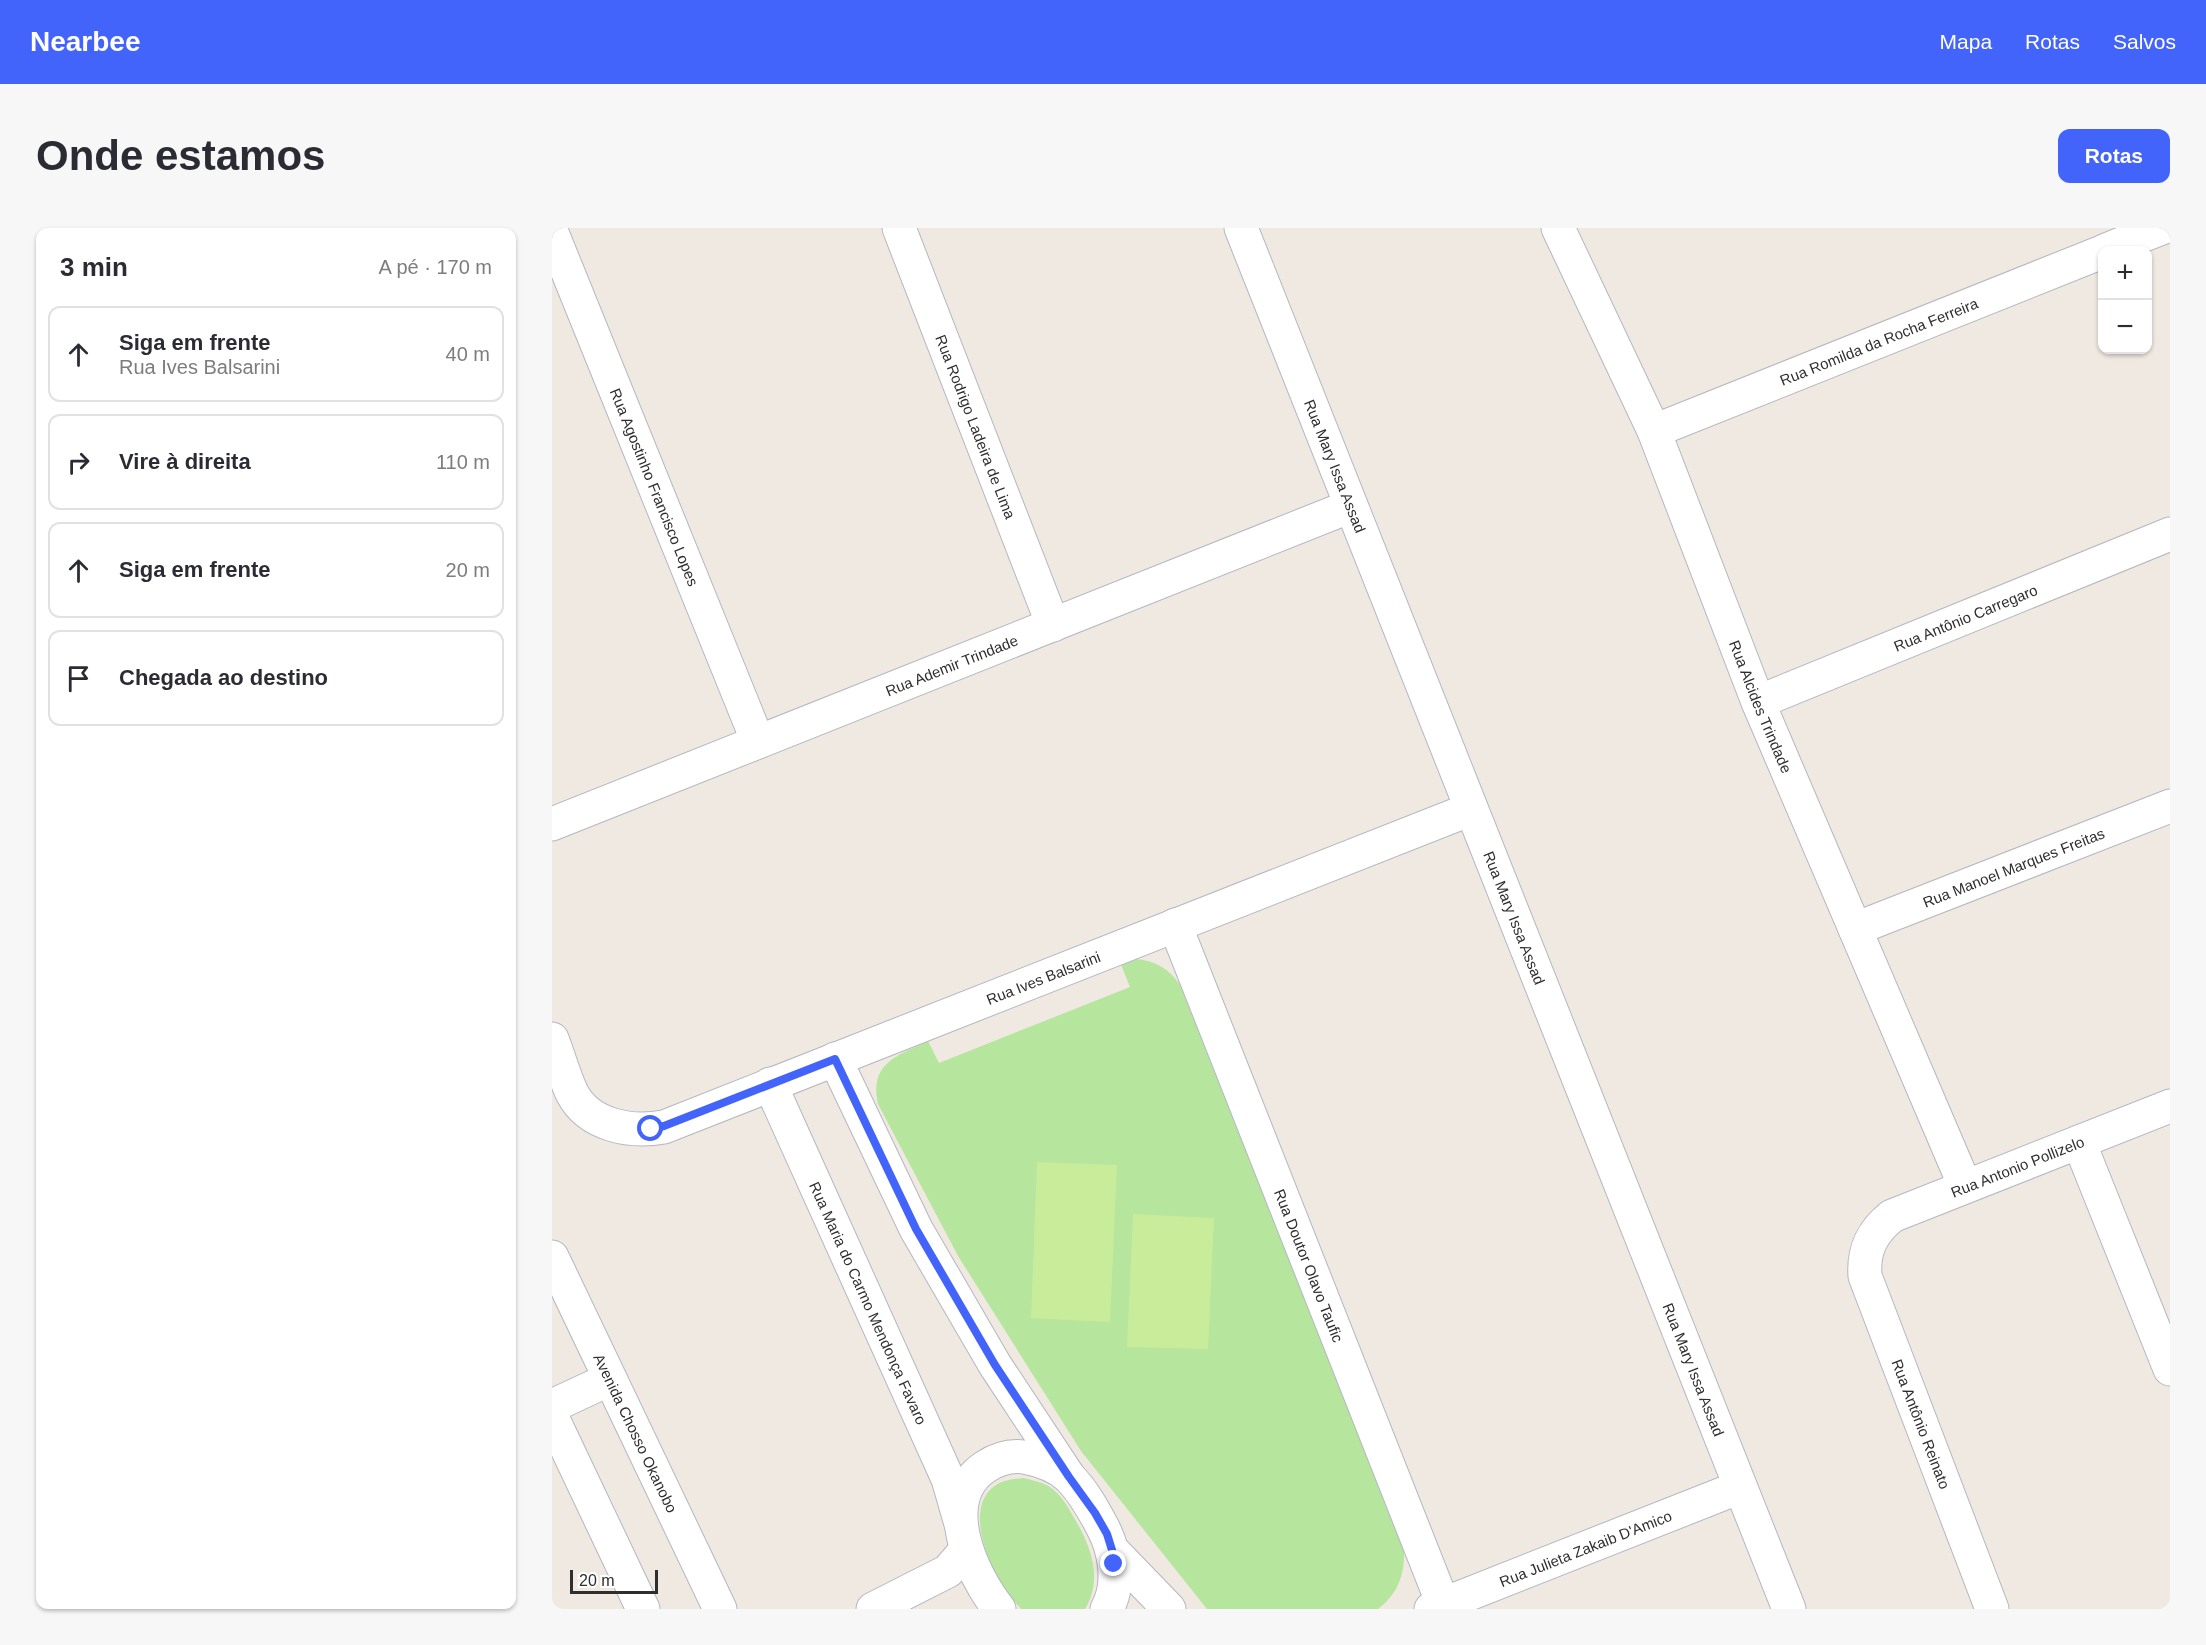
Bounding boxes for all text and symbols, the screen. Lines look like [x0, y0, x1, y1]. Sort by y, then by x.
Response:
text: Nearbee [30, 26, 141, 57]
text: Mapa [1940, 30, 1992, 53]
text: Rotas [2025, 30, 2080, 53]
text: Salvos [2113, 30, 2176, 53]
button: Rotas [2058, 129, 2170, 183]
text: Onde estamos [36, 132, 325, 179]
map controls [2098, 246, 2152, 354]
button: + [2098, 246, 2152, 300]
text: 3 min [60, 252, 128, 282]
text: A pé · 170 m [379, 256, 492, 278]
street label: Rua Romilda da Rocha Ferreira [1777, 294, 1981, 388]
button: − [2098, 300, 2152, 354]
text: Siga em frente [119, 330, 271, 355]
street label: Rua Rodrigo Ladeira de Lima [933, 332, 1020, 522]
icon: ahead [62, 338, 95, 371]
text: 40 m [446, 343, 490, 365]
text: Rua Ives Balsarini [119, 356, 280, 378]
street label: Rua Agostinho Francisco Lopes [607, 386, 702, 588]
street label: Rua Mary Issa Assad [1301, 397, 1369, 535]
icon: right [62, 446, 95, 479]
text: Vire à direita [119, 449, 251, 474]
text: 110 m [436, 451, 490, 473]
icon: ahead [62, 554, 95, 587]
text: Siga em frente [119, 557, 271, 582]
text: 20 m [446, 559, 490, 581]
street label: Rua Antônio Carregaro [1891, 581, 2040, 654]
street label: Rua Ademir Trindade [883, 631, 1020, 699]
street label: Rua Alcides Trindade [1727, 638, 1796, 775]
icon: arrive [62, 662, 95, 695]
text: Chegada ao destino [119, 665, 328, 690]
street label: Rua Manoel Marques Freitas [1920, 824, 2107, 910]
street label: Rua Mary Issa Assad [1481, 849, 1549, 987]
street label: Rua Ives Balsarini [984, 947, 1103, 1008]
route start [637, 1115, 663, 1141]
street label: Rua Antonio Pollizelo [1948, 1132, 2086, 1200]
street label: Rua Maria do Carmo Mendonça Favaro [807, 1179, 931, 1427]
street label: Rua Doutor Olavo Taufic [1272, 1186, 1347, 1345]
street label: Rua Mary Issa Assad [1660, 1300, 1728, 1438]
street label: Avenida Chosso Okanobo [591, 1351, 681, 1515]
street label: Rua Antônio Reinato [1888, 1357, 1954, 1491]
street label: Rua Julieta Zakaib D'Amico [1497, 1506, 1674, 1590]
route end [1100, 1550, 1126, 1576]
scale bar [570, 1567, 658, 1594]
text: 20 m [579, 1572, 615, 1589]

